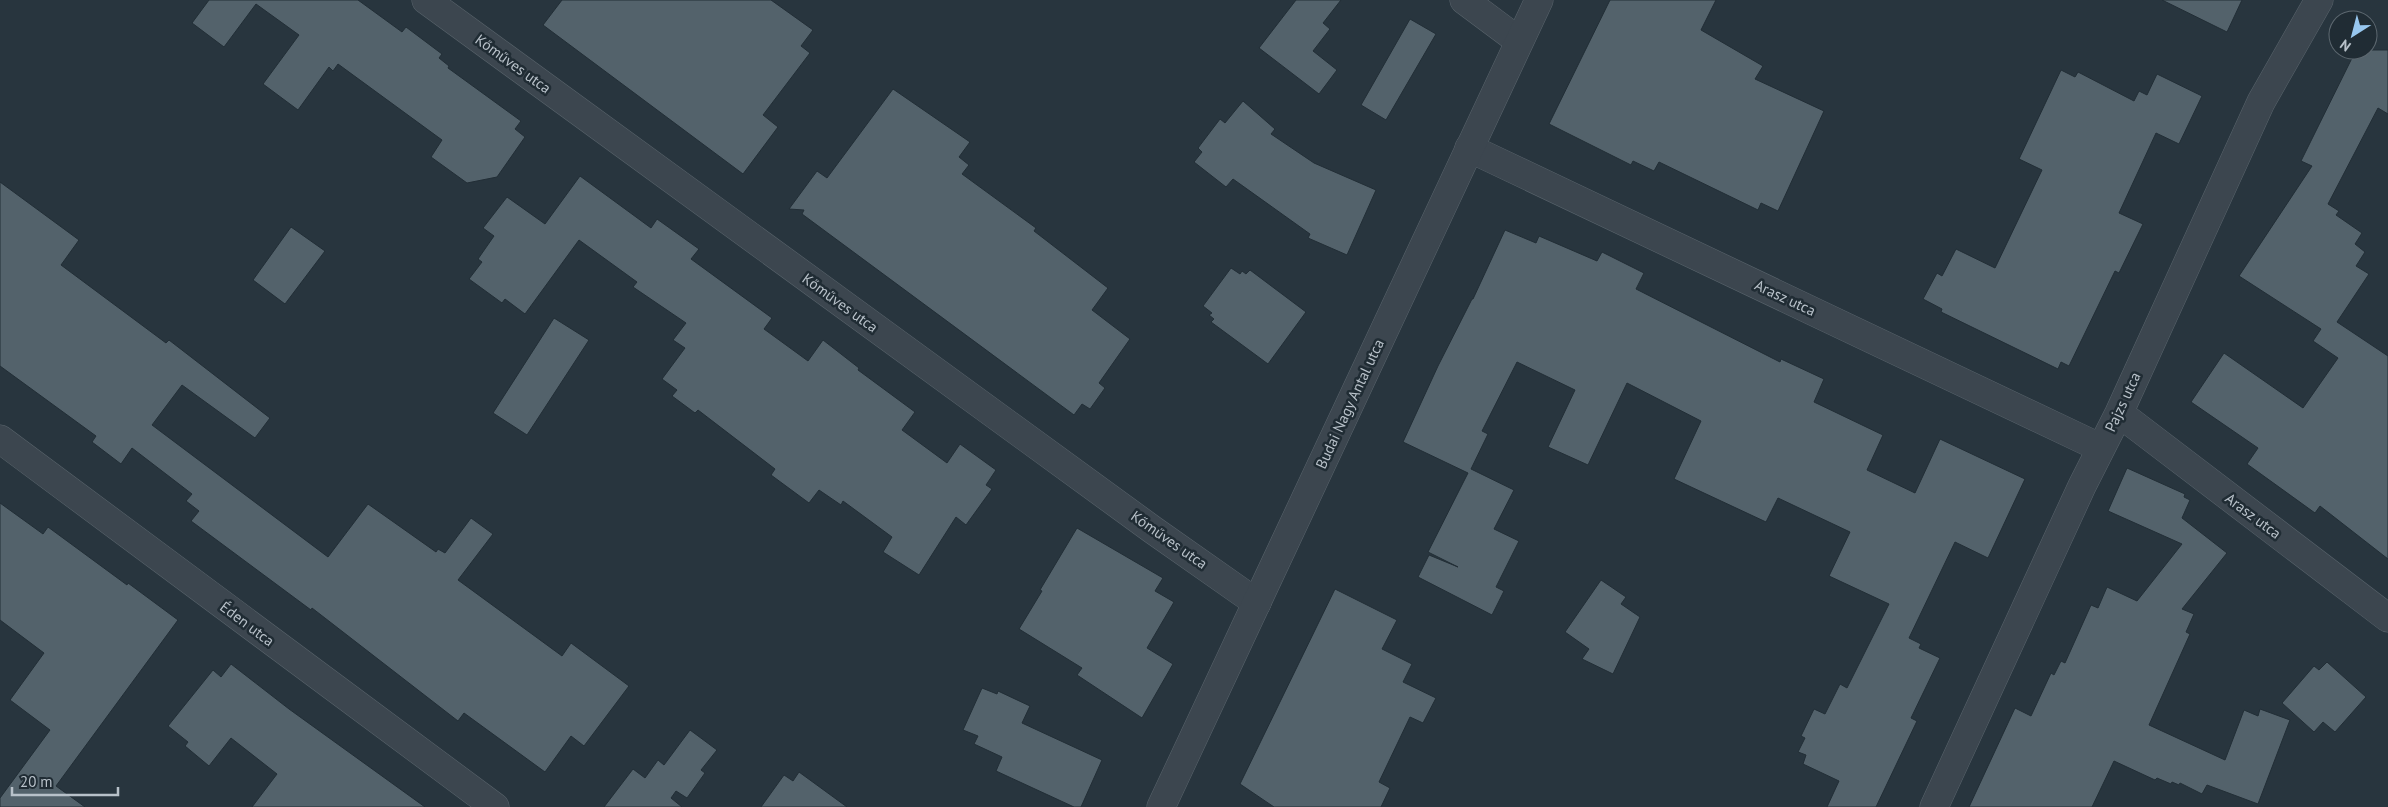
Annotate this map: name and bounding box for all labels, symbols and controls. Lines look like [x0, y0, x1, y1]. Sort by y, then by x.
north arrow [2328, 10, 2378, 60]
street label: Kőműves utca [472, 30, 555, 97]
text: N [2336, 36, 2354, 56]
street label: Kőműves utca [799, 269, 882, 336]
street label: Arasz utca [1752, 275, 1819, 320]
street label: Budai Nagy Antal utca [1311, 336, 1388, 472]
street label: Pajzs utca [2101, 369, 2145, 435]
street label: Arasz utca [2222, 488, 2285, 543]
street label: Kőműves utca [1127, 506, 1211, 573]
street label: Éden utca [216, 597, 278, 650]
scale bar [12, 764, 119, 796]
text: 20 m [20, 772, 53, 791]

